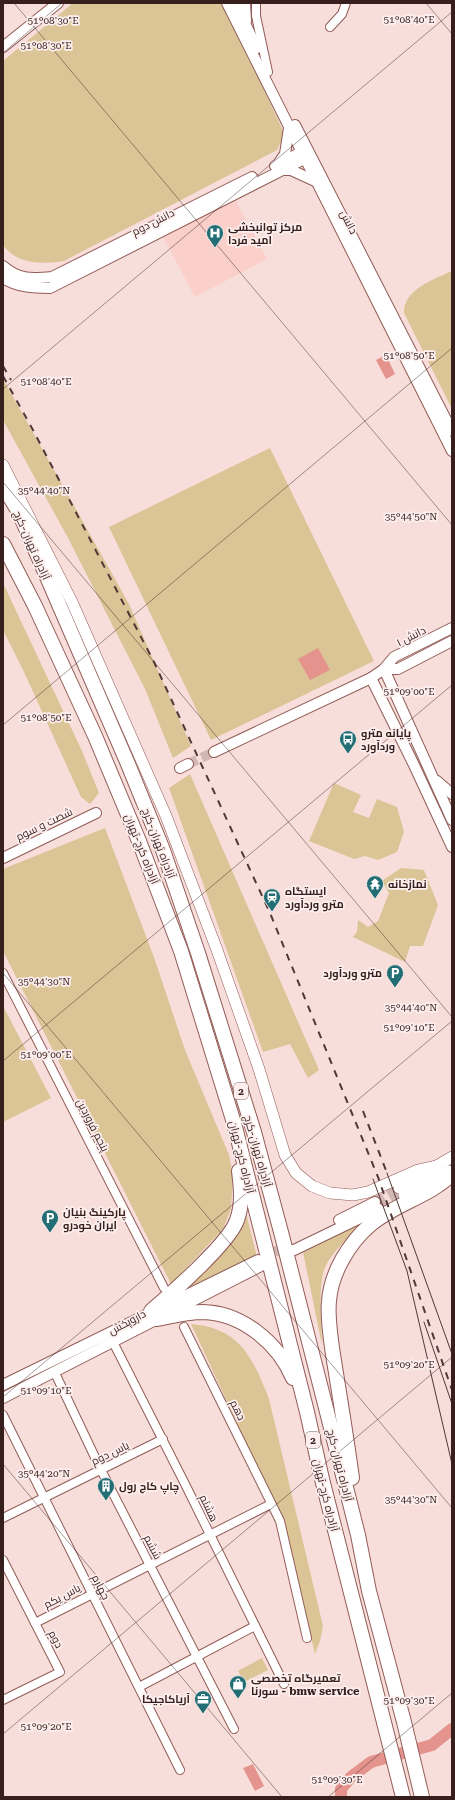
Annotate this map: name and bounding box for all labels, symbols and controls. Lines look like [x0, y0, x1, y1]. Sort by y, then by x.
text: 51°08'40"E [383, 14, 435, 25]
text: 51°08'30"E [27, 15, 79, 26]
text: 51°08'30"E [20, 40, 72, 51]
street label: دانش دوم [130, 206, 177, 240]
street label: دانش [337, 208, 360, 236]
place label: مرکز توانبخشی امید فردا [228, 221, 302, 247]
hospital icon: مرکز توانبخشی امید فردا [205, 223, 225, 248]
text: 51°08'50"E [383, 350, 435, 361]
text: 51°08'40"E [20, 376, 72, 387]
text: 35°44'40"N [18, 485, 70, 496]
street label: آزادراه تهران-کرج [10, 509, 53, 582]
text: 35°44'50"N [385, 511, 437, 522]
street label: دانش ۱ [394, 624, 428, 649]
text: 51°09'00"E [383, 686, 435, 697]
text: 51°08'50"E [20, 712, 72, 723]
place label: پایانه مترو وردآورد [361, 727, 411, 754]
bus stop icon: پایانه مترو وردآورد [338, 729, 358, 754]
street label: شصت و سوم [14, 805, 75, 845]
street label: آزادراه تهران-کرج [138, 806, 178, 881]
street label: آزادراه کرج-تهران [121, 812, 162, 887]
temple icon: نمازخانه [365, 874, 385, 899]
place label: نمازخانه [388, 878, 427, 891]
place label: ایستگاه مترو وردآورد [285, 885, 344, 912]
station icon: ایستگاه مترو وردآورد [262, 887, 282, 912]
parking icon: مترو وردآورد [385, 963, 405, 988]
place label: مترو وردآورد [323, 967, 382, 981]
text: 35°44'30"N [18, 976, 70, 987]
text: 35°44'40"N [385, 1002, 437, 1013]
text: 51°09'10"E [383, 1022, 435, 1033]
text: 51°09'00"E [20, 1049, 72, 1060]
road number: 2 [234, 1083, 248, 1099]
street label: پنجم فروردین [73, 1097, 111, 1154]
street label: آزادراه تهران-کرج [240, 1114, 274, 1189]
street label: آزادراه کرج-تهران [225, 1119, 257, 1195]
place label: پارکینگ بنیان ایران خودرو [63, 1206, 126, 1233]
parking icon: پارکینگ بنیان ایران خودرو [40, 1208, 60, 1233]
street label: داروپخش [106, 1307, 148, 1338]
text: 51°09'20"E [383, 1359, 435, 1370]
text: 51°09'10"E [20, 1385, 72, 1396]
street label: دهم [226, 1398, 248, 1423]
street label: آزادراه تهران-کرج [323, 1427, 355, 1503]
road number: 2 [306, 1432, 320, 1448]
street label: یاس دوم [89, 1439, 132, 1469]
street label: آزادراه کرج-تهران [309, 1457, 341, 1533]
text: 35°44'20"N [18, 1468, 70, 1479]
building icon: چاپ کاج رول [96, 1476, 116, 1501]
place label: چاپ کاج رول [119, 1480, 179, 1495]
street label: هشتم [196, 1492, 221, 1524]
text: 35°44'30"N [385, 1494, 437, 1505]
street label: ششم [140, 1533, 164, 1562]
street label: چهارم [88, 1573, 112, 1602]
street label: یاس یکم [42, 1581, 83, 1612]
street label: دوم [45, 1628, 65, 1651]
place label: تعمیرگاه تخصصی سورنا - bmw service [251, 1672, 360, 1699]
shop icon: تعمیرگاه تخصصی سورنا - bmw service [228, 1674, 248, 1699]
office icon: آریاکاجیکا [193, 1689, 213, 1714]
place label: آریاکاجیکا [142, 1693, 191, 1706]
text: 51°09'30"E [383, 1695, 435, 1706]
text: 51°09'20"E [20, 1721, 72, 1732]
text: 51°09'30"E [311, 1774, 363, 1785]

